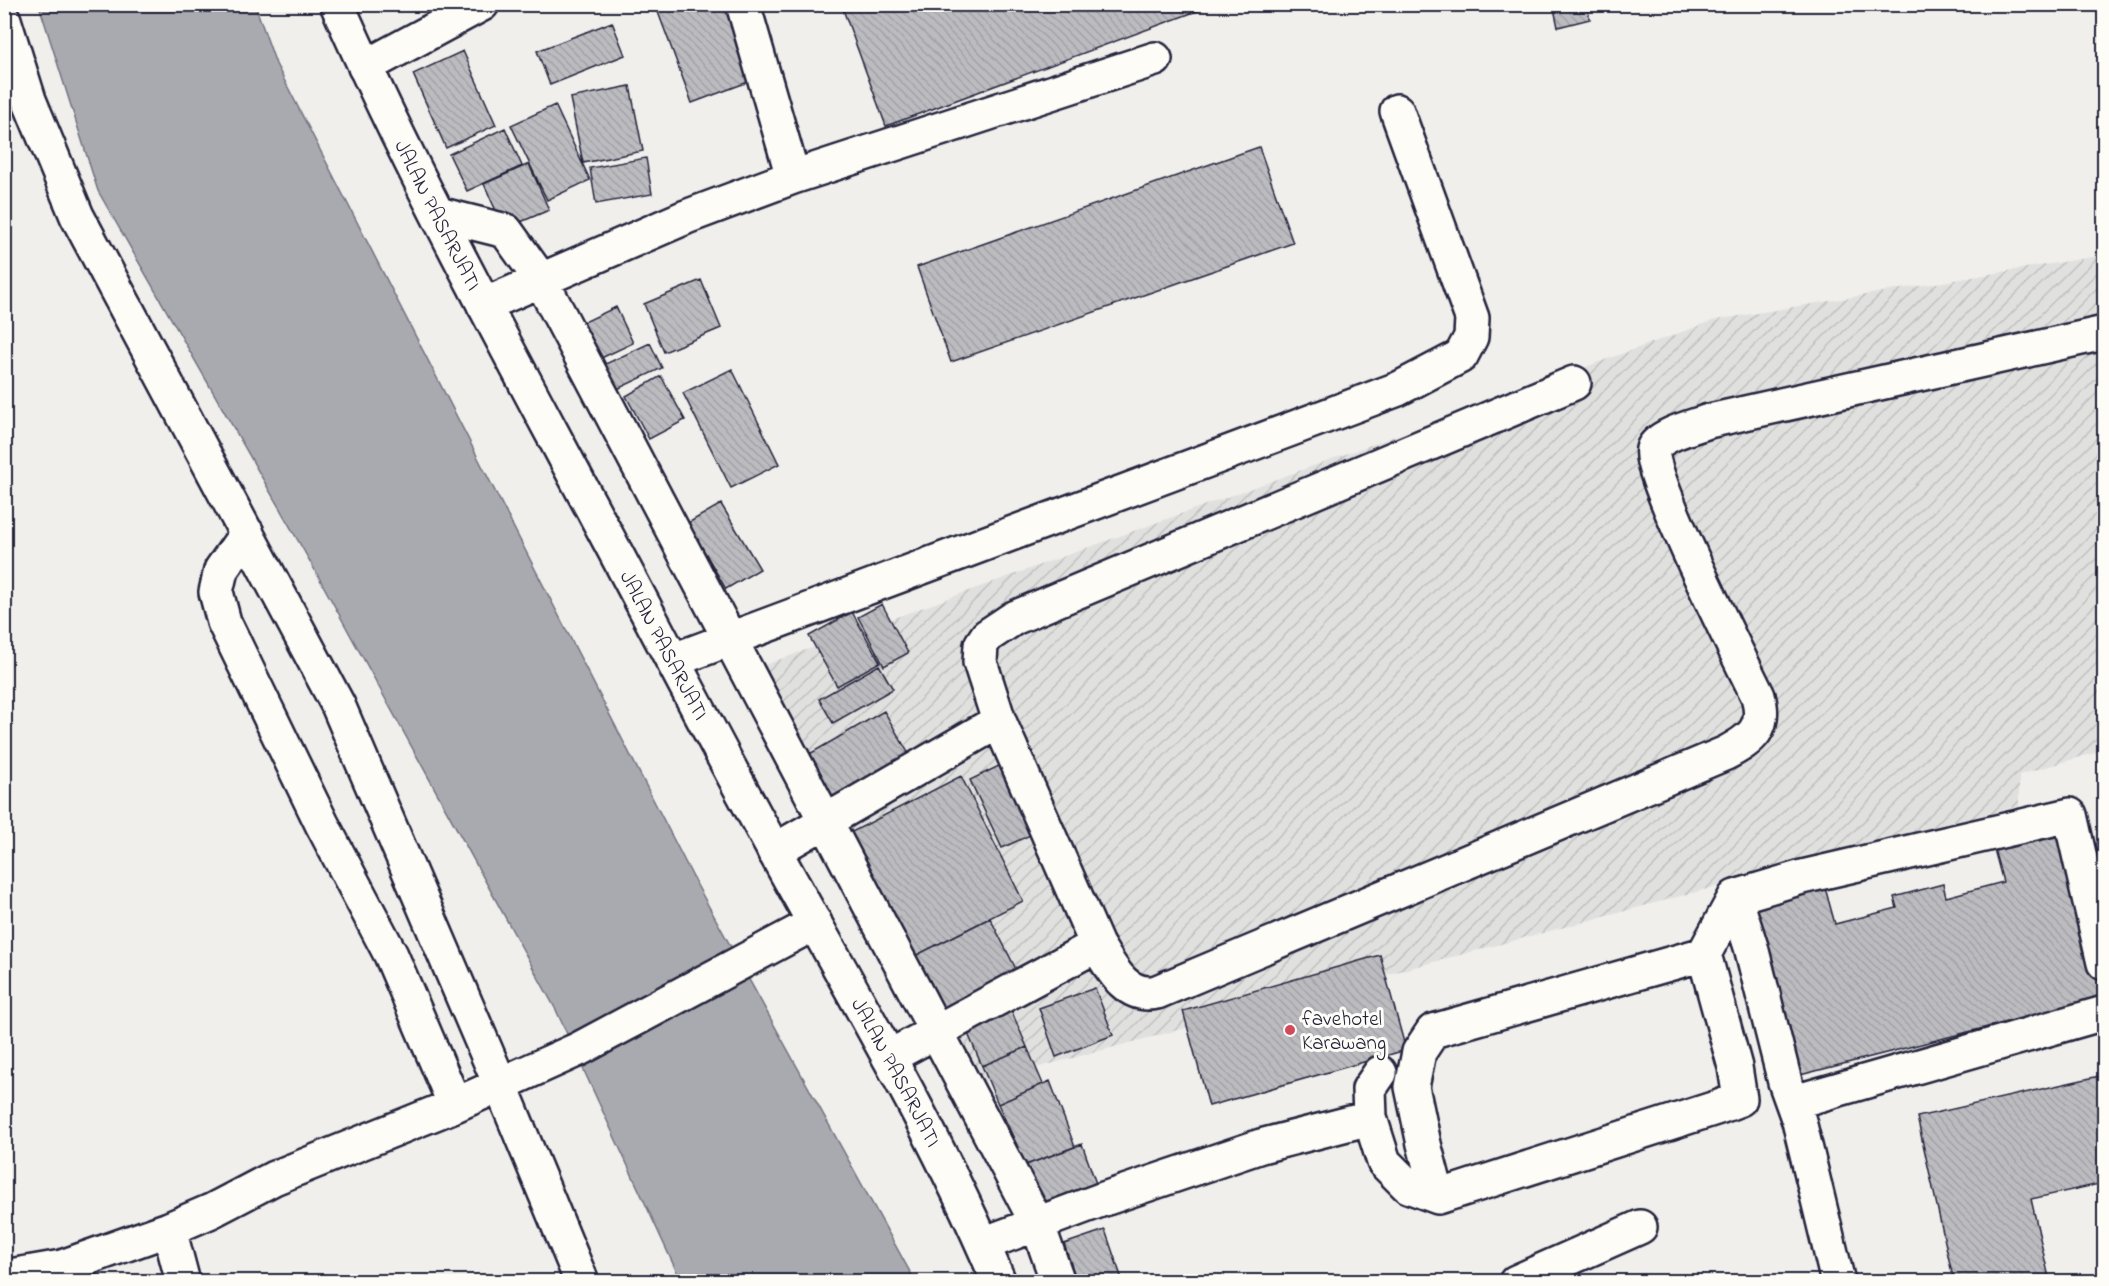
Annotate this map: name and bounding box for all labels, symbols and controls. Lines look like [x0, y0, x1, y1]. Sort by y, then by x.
street label: JALAN PASARJATI [386, 135, 487, 297]
street label: JALAN PASARJATI [611, 566, 715, 726]
street label: JALAN PASARJATI [842, 993, 947, 1153]
place label: favehotel Karawang [1302, 1005, 1386, 1061]
marker: favehotel Karawang [1283, 1023, 1297, 1037]

